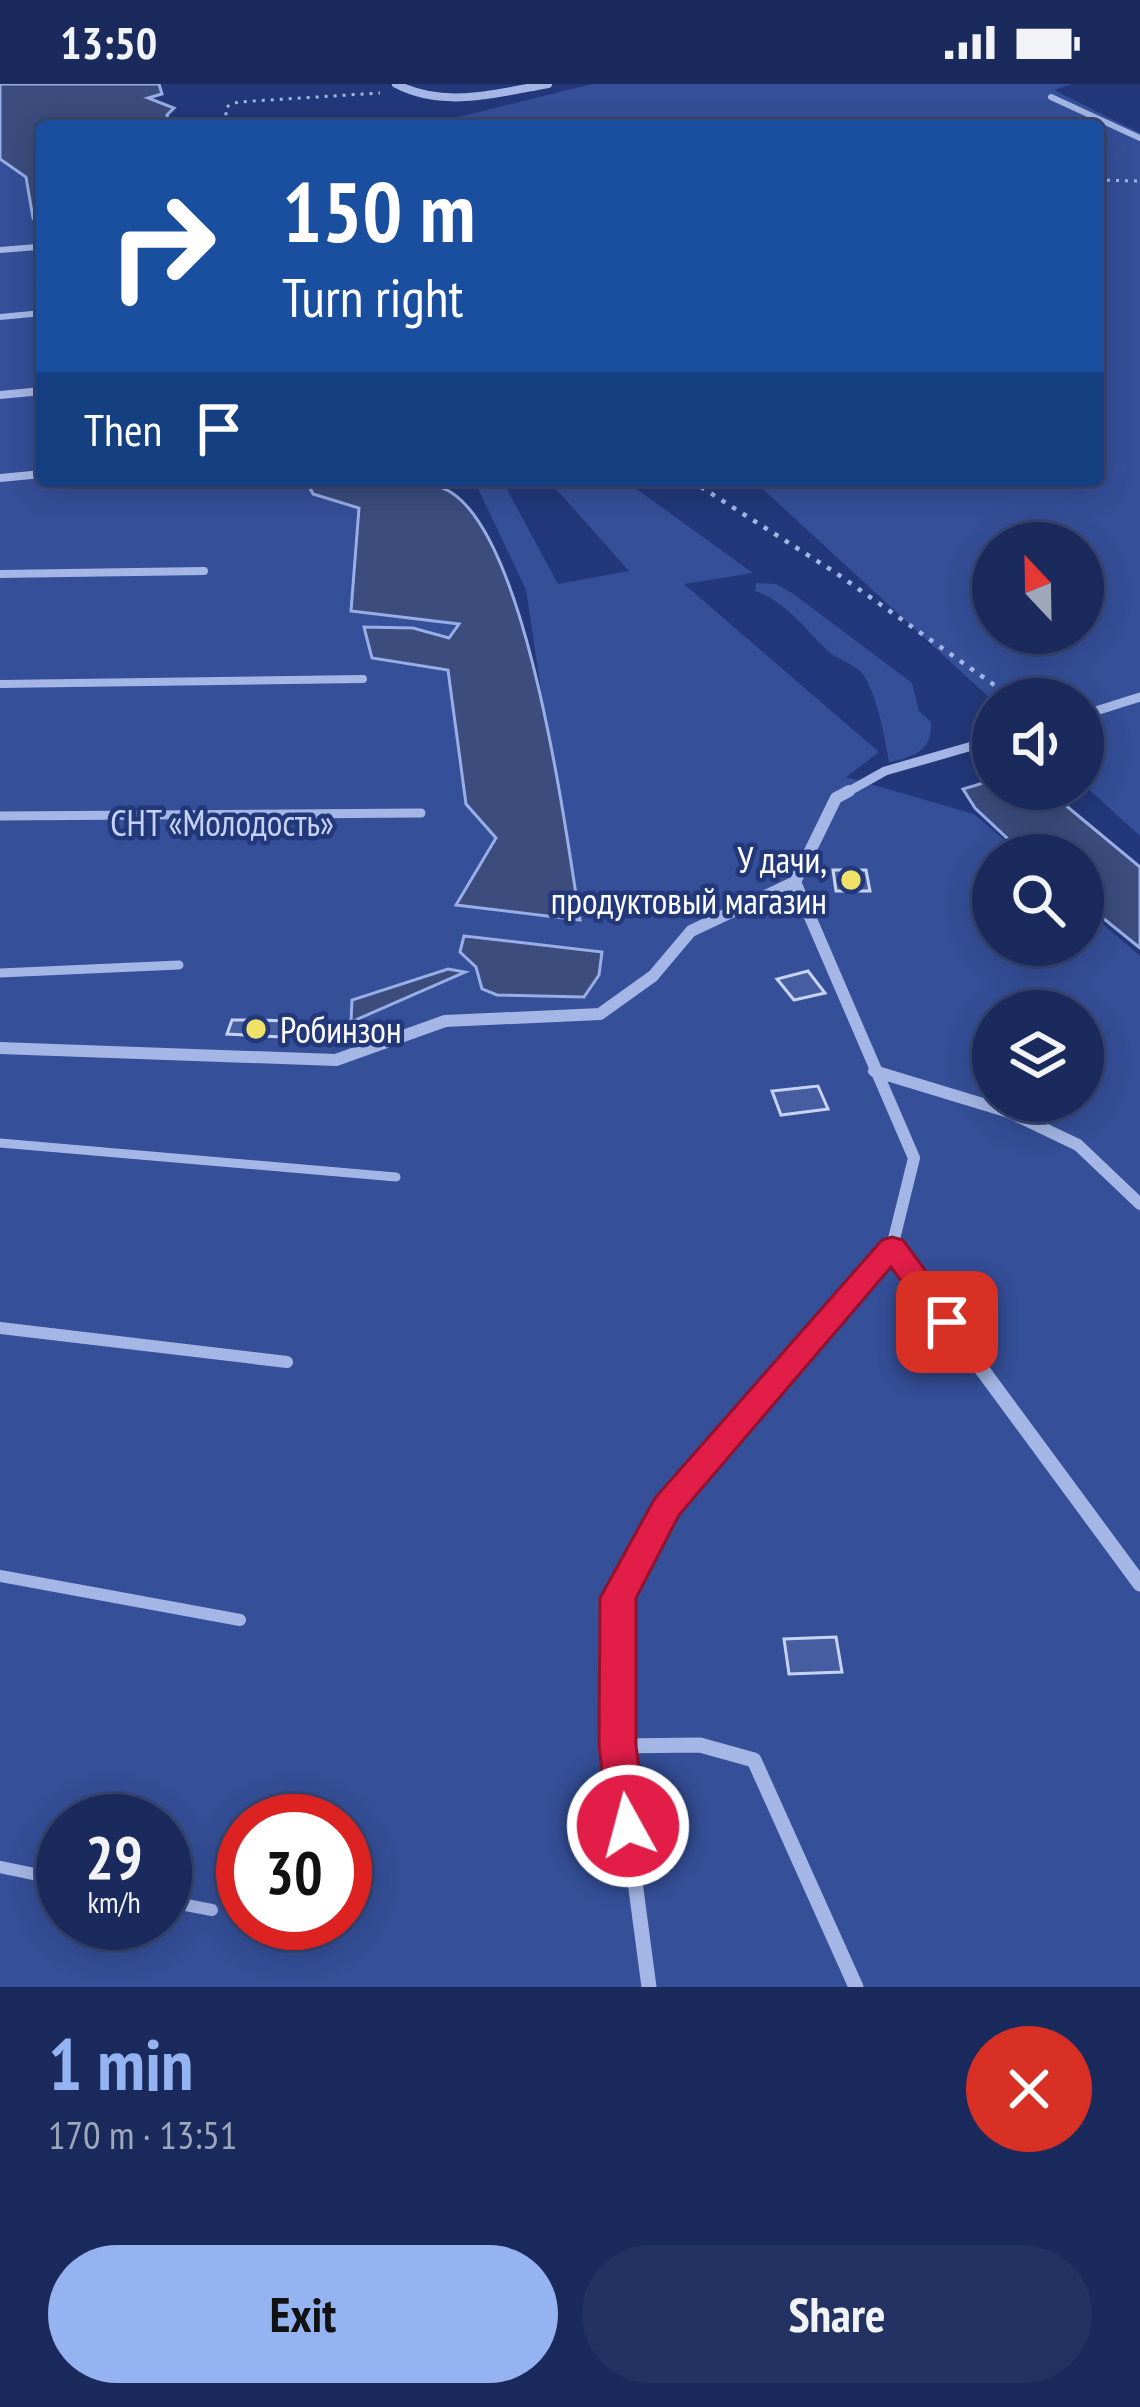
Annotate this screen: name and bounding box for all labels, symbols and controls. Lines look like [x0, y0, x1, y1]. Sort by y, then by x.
text: 13:50 [60, 13, 157, 71]
text: 150 m [282, 156, 475, 265]
icon: right [84, 168, 240, 324]
text: Turn right [282, 262, 463, 332]
icon: arrive [186, 396, 252, 462]
text: Then [84, 400, 162, 458]
north arrow [972, 522, 1104, 654]
map controls [972, 522, 1104, 1122]
button: sound [972, 678, 1104, 810]
park label: СНТ «Молодость» [110, 799, 334, 846]
button: search [972, 834, 1104, 966]
place label: У дачи, продуктовый магазин [551, 836, 827, 924]
marker: У дачи, продуктовый магазин [838, 867, 864, 893]
button: layers [972, 990, 1104, 1122]
place label: Робинзон [280, 1006, 402, 1053]
marker: Робинзон [243, 1016, 269, 1042]
pin [896, 1271, 998, 1373]
icon: arrive [914, 1289, 980, 1355]
position arrow [565, 1763, 691, 1889]
speed limit sign: 30 [216, 1794, 372, 1950]
text: 29 [85, 1818, 143, 1896]
text: km/h [87, 1882, 141, 1921]
text: 1 min [48, 2017, 193, 2110]
button: close [966, 2026, 1092, 2152]
text: 170 m · 13:51 [48, 2109, 237, 2160]
button: Exit [48, 2245, 558, 2383]
button: Share [582, 2245, 1092, 2383]

